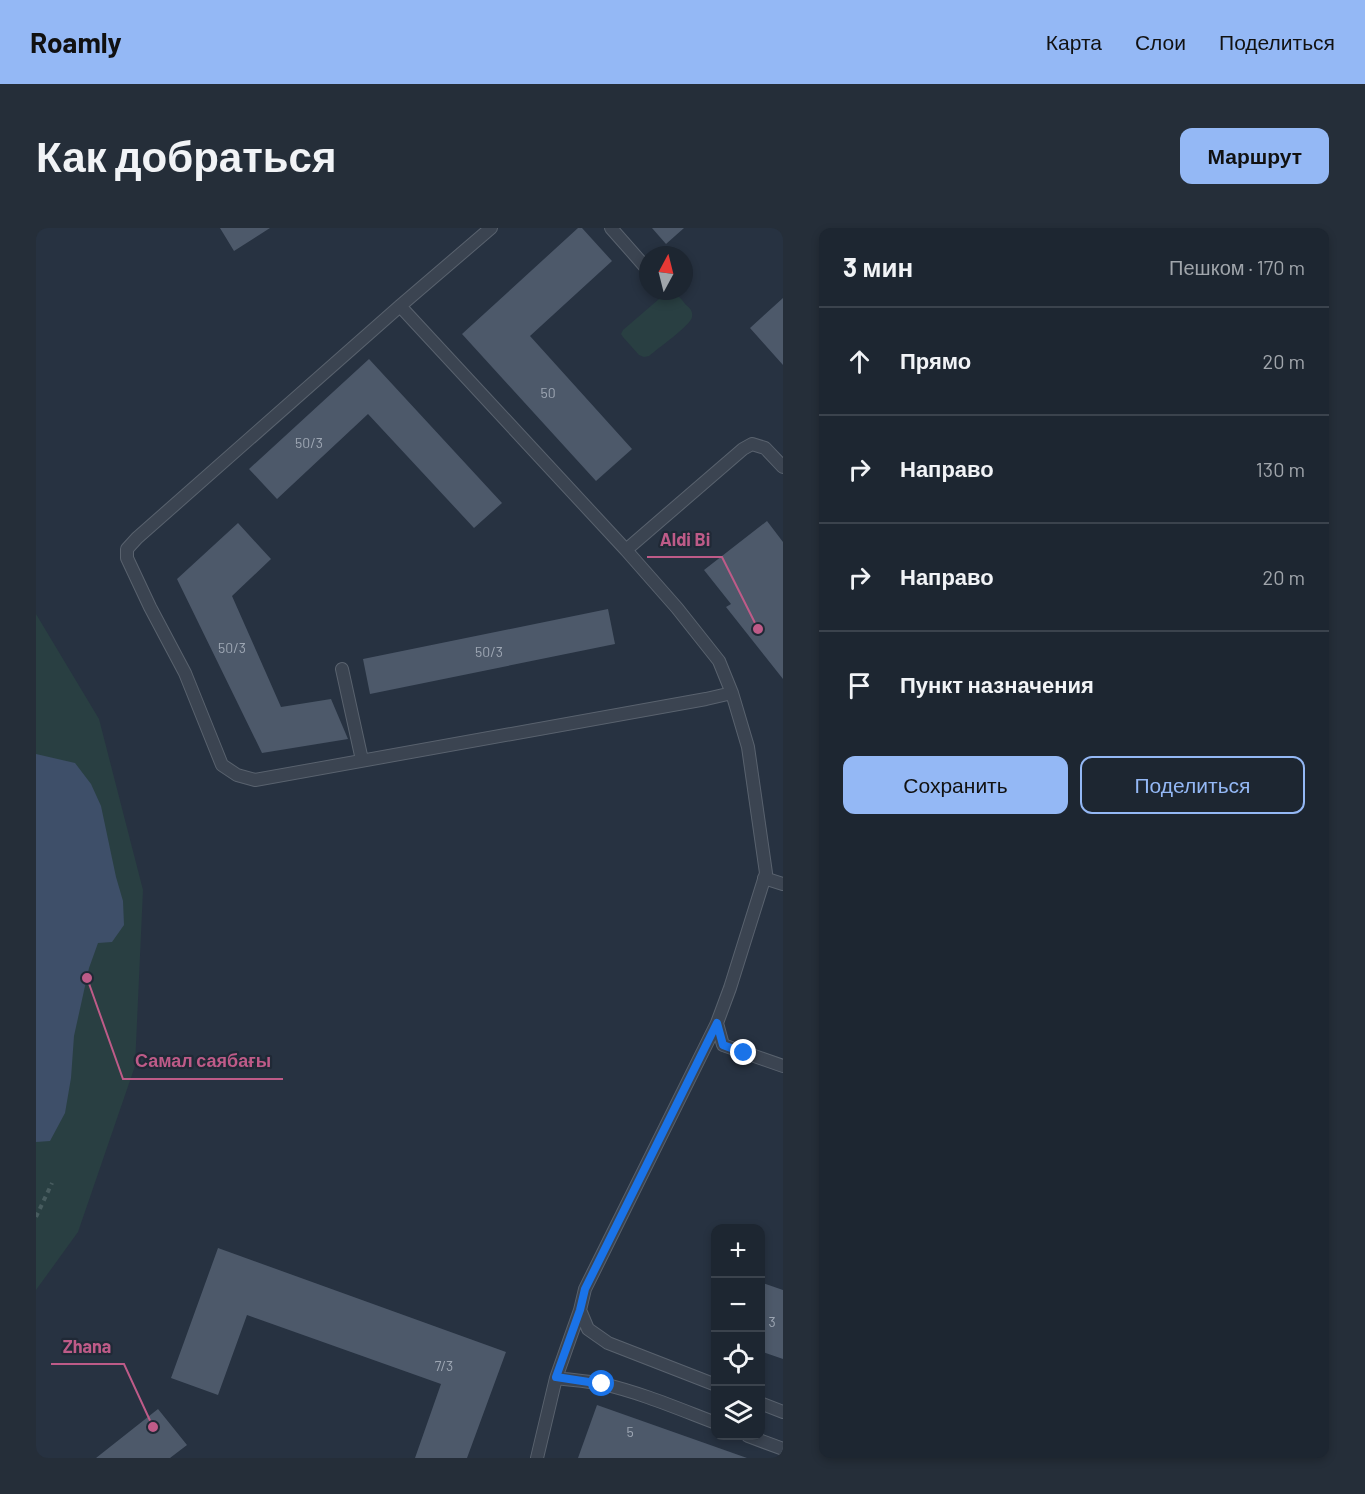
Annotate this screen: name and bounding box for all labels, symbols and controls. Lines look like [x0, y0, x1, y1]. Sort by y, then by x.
text: Roamly [30, 25, 122, 59]
text: Карта [1046, 29, 1102, 54]
text: Слои [1135, 29, 1186, 54]
text: Поделиться [1219, 29, 1335, 54]
button: Маршрут [1180, 128, 1329, 184]
text: Как добраться [36, 130, 336, 180]
north arrow [639, 246, 693, 300]
text: 3 мин [843, 251, 913, 282]
text: Пешком · 170 m [1169, 255, 1305, 279]
icon: ahead [843, 345, 876, 378]
text: Прямо [900, 347, 971, 373]
text: 20 m [1262, 349, 1305, 373]
house number: 50 [540, 384, 556, 401]
house number: 50/3 [295, 434, 323, 451]
icon: right [843, 453, 876, 486]
text: Направо [900, 455, 994, 481]
text: 130 m [1256, 457, 1305, 481]
callout: Aldi Bi [647, 521, 722, 557]
text: Aldi Bi [660, 528, 710, 550]
icon: right [843, 561, 876, 594]
text: Направо [900, 563, 994, 589]
text: 20 m [1262, 565, 1305, 589]
house number: 50/3 [218, 639, 246, 656]
house number: 50/3 [475, 643, 503, 660]
icon: arrive [843, 669, 876, 702]
text: Пункт назначения [900, 671, 1094, 697]
button: Сохранить [843, 756, 1068, 814]
button: Поделиться [1080, 756, 1305, 814]
route end [730, 1039, 756, 1065]
callout: Самал саябағы [123, 1043, 283, 1079]
text: Самал саябағы [135, 1049, 271, 1071]
map controls [711, 1224, 765, 1440]
button: + [711, 1224, 765, 1278]
button: − [711, 1278, 765, 1332]
house number: 3 [768, 1313, 776, 1330]
callout: Zhana [51, 1328, 124, 1364]
button: locate [711, 1332, 765, 1386]
text: Zhana [63, 1335, 111, 1357]
house number: 7/3 [435, 1357, 453, 1374]
route start [588, 1370, 614, 1396]
button: layers [711, 1386, 765, 1440]
house number: 5 [626, 1423, 634, 1440]

